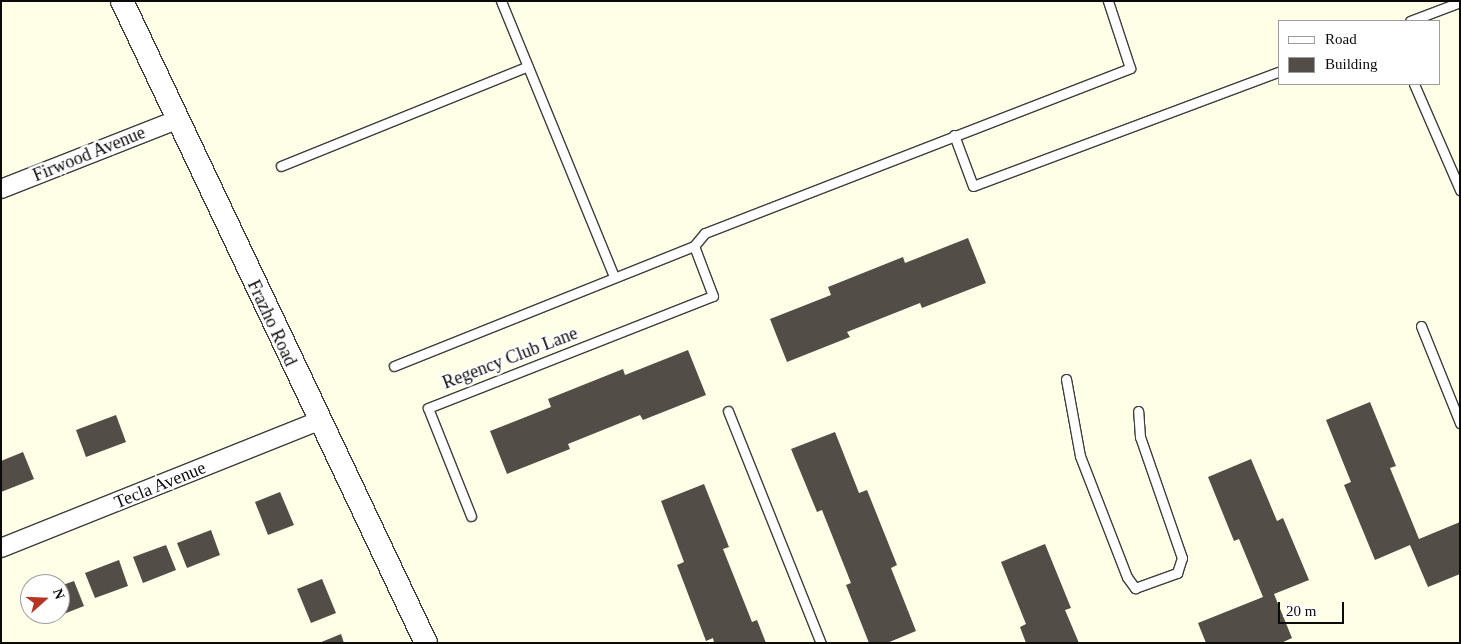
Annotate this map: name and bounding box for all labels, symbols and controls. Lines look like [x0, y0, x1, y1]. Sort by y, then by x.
legend [1278, 20, 1441, 85]
text: Road [1325, 31, 1357, 47]
text: Building [1325, 56, 1378, 72]
street label: Firwood Avenue [29, 121, 149, 187]
street label: Frazho Road [243, 277, 301, 369]
street label: Regency Club Lane [439, 322, 581, 394]
street label: Tecla Avenue [111, 457, 209, 513]
north arrow [20, 574, 70, 624]
text: N [50, 587, 67, 601]
scale bar [1281, 592, 1347, 624]
text: 20 m [1286, 603, 1316, 619]

